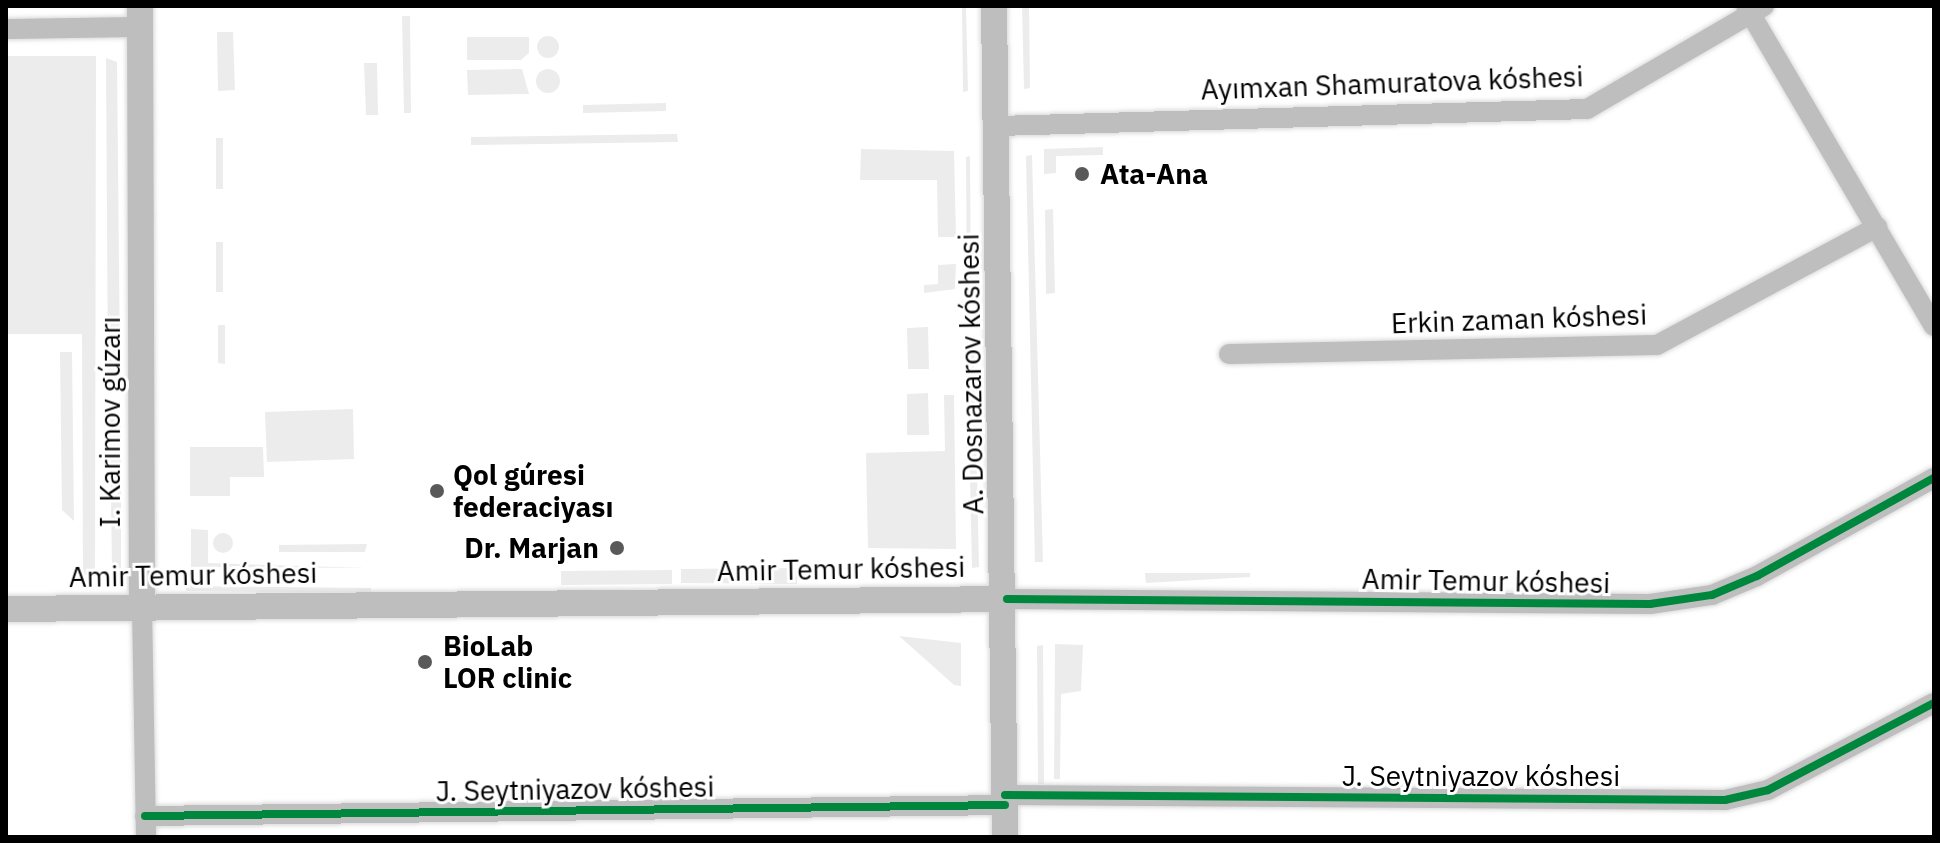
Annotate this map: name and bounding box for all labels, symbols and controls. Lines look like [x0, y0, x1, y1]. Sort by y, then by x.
street label: Ayımxan Shamuratova kóshesi [1200, 60, 1584, 106]
place label: Ata-Ana [1100, 157, 1208, 191]
marker: Ata-Ana [1071, 163, 1093, 185]
street label: A. Dosnazarov kóshesi [952, 233, 990, 515]
street label: Erkin zaman kóshesi [1390, 298, 1648, 340]
street label: I. Karimov gúzarı [93, 316, 127, 528]
place label: Qol gúresi federaciyası [453, 458, 613, 524]
marker: Qol gúresi federaciyası [428, 482, 446, 500]
place label: Dr. Marjan [464, 531, 599, 565]
marker: Dr. Marjan [606, 537, 628, 559]
street label: Amir Temur kóshesi [716, 550, 966, 588]
street label: Amir Temur kóshesi [68, 556, 318, 594]
street label: Amir Temur kóshesi [1361, 562, 1611, 600]
place label: BioLab LOR clinic [443, 629, 572, 695]
marker: BioLab LOR clinic [414, 651, 436, 673]
street label: J. Seytniyazov kóshesi [1342, 759, 1620, 793]
street label: J. Seytniyazov kóshesi [435, 770, 715, 808]

